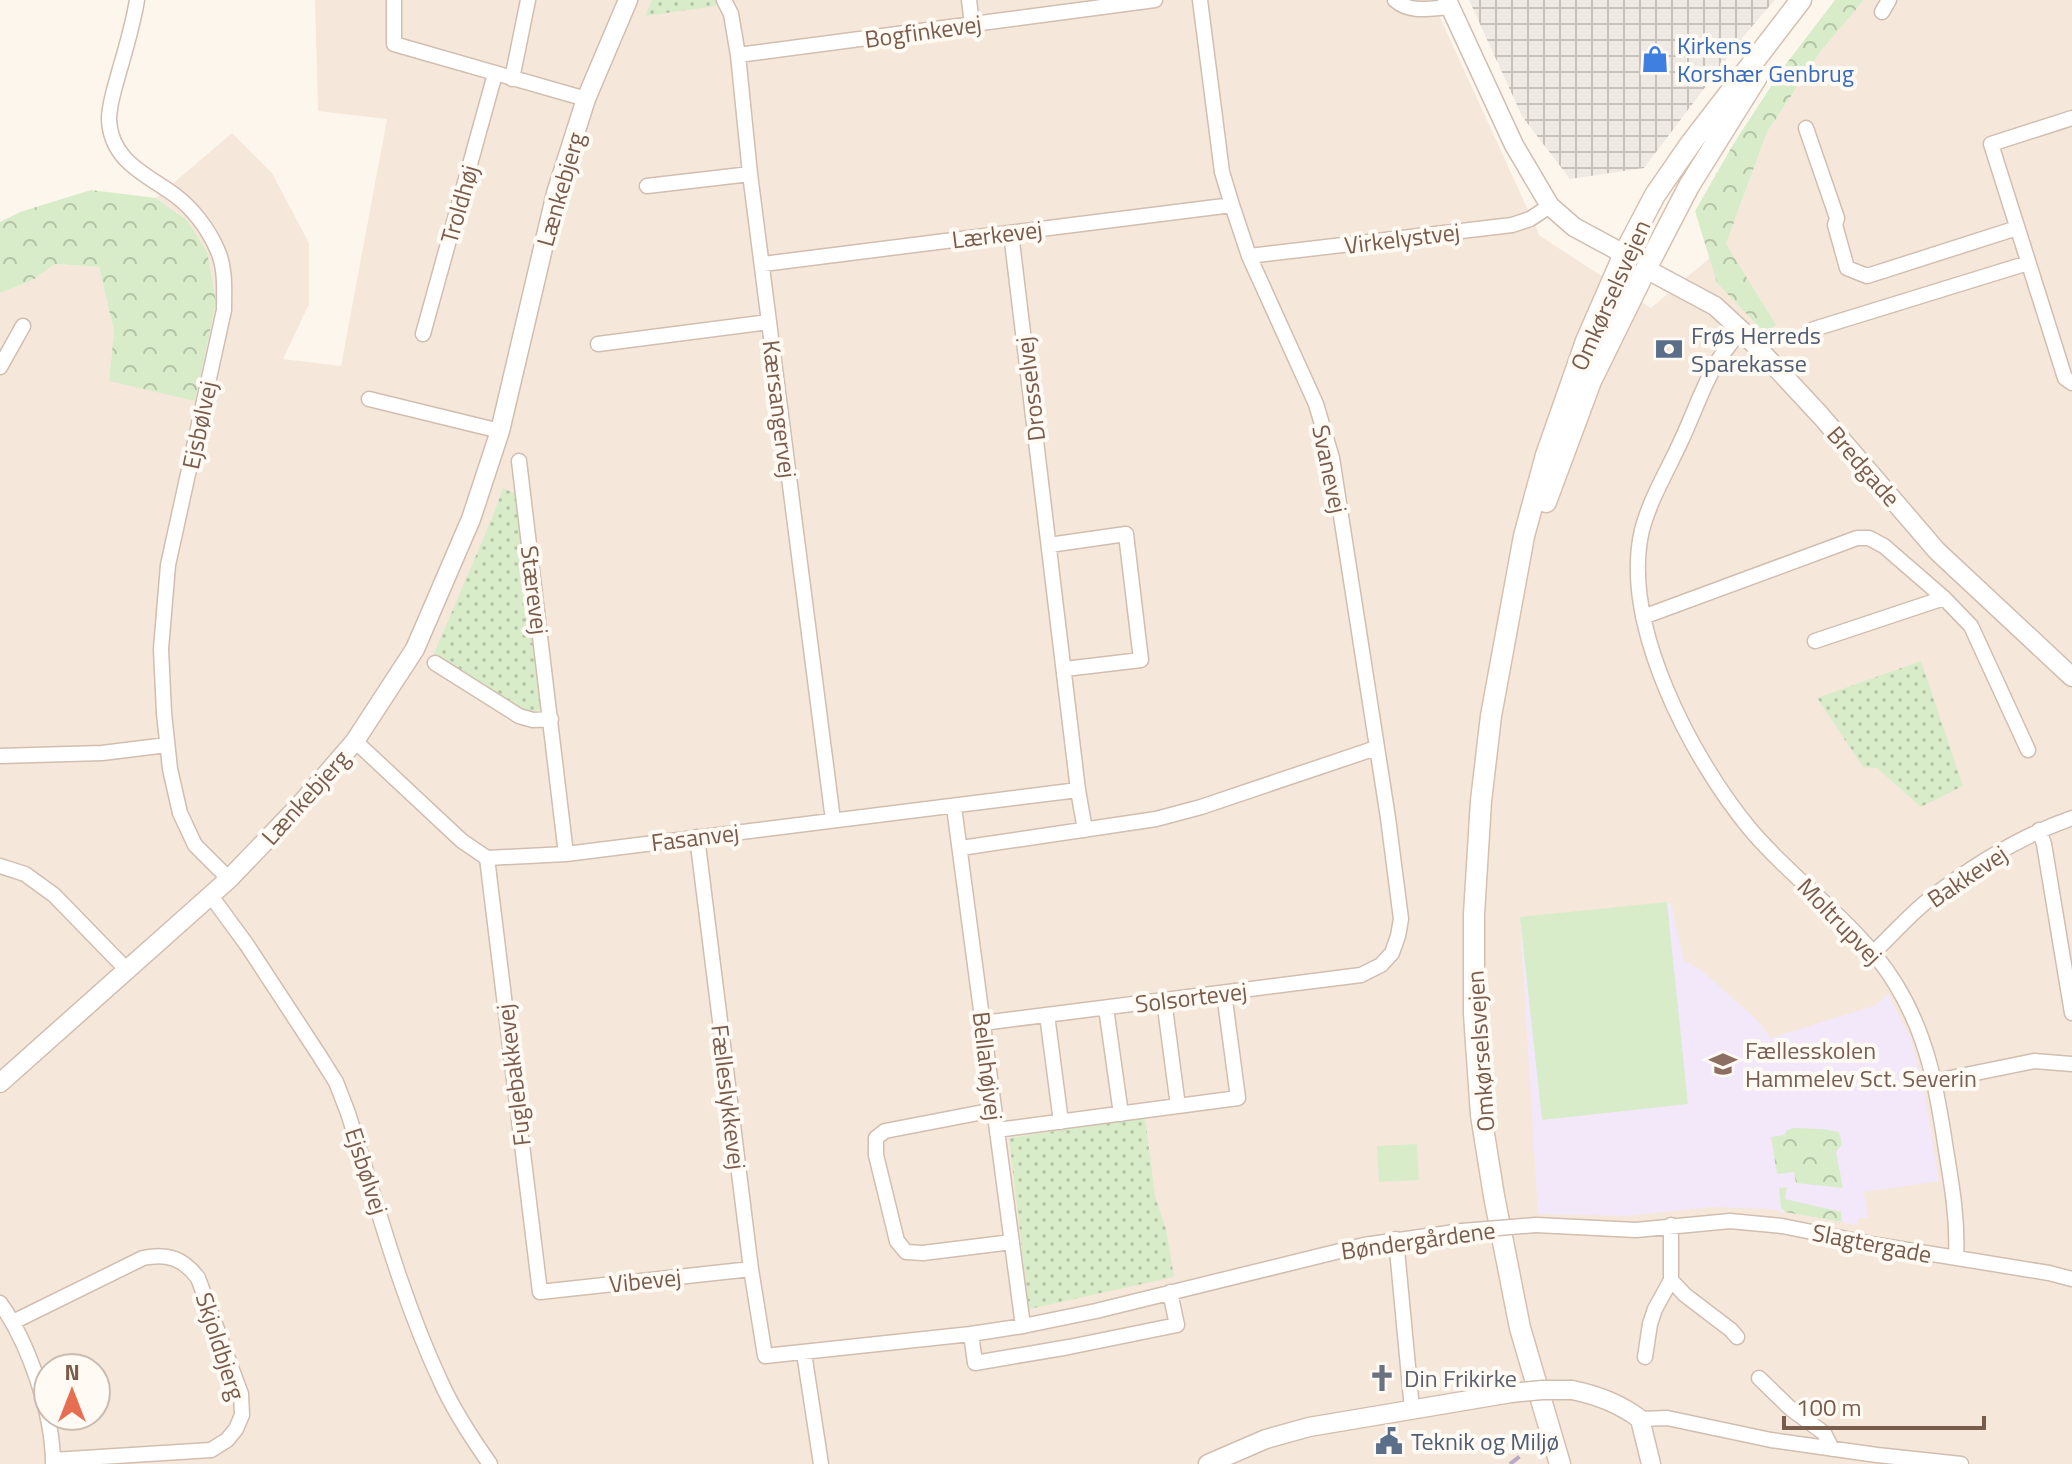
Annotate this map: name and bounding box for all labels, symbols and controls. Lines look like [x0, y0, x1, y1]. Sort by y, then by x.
street label: Bogfinkevej [862, 5, 984, 57]
place label: Kirkens Korshær Genbrug [1677, 27, 1854, 91]
shop icon: Kirkens Korshær Genbrug [1640, 44, 1670, 74]
street label: Lænkebjerg [527, 128, 593, 250]
street label: Troldhøj [431, 160, 487, 248]
street label: Lærkevej [950, 211, 1044, 257]
street label: Virkelystvej [1342, 213, 1462, 263]
street label: Omkørselsvejen [1561, 214, 1659, 376]
place label: Frøs Herreds Sparekasse [1691, 317, 1821, 381]
bank icon: Frøs Herreds Sparekasse [1654, 334, 1684, 364]
street label: Drosselvej [1006, 335, 1054, 443]
street label: Kærsangervej [754, 338, 806, 480]
street label: Ejsbølvej [172, 378, 226, 472]
street label: Bredgade [1819, 418, 1909, 514]
street label: Svanevej [1303, 421, 1357, 517]
street label: Stærevej [512, 544, 558, 636]
street label: Lænkebjerg [252, 741, 358, 853]
street label: Fasanvej [649, 814, 741, 860]
street label: Bakkevej [1920, 836, 2014, 916]
street label: Moltrupvej [1789, 869, 1891, 973]
street label: Omkørselsvejen [1456, 969, 1504, 1133]
street label: Solsortevej [1133, 972, 1249, 1022]
street label: Fuglebakkevej [486, 1002, 540, 1148]
street label: Bellahøjvej [963, 1009, 1013, 1123]
street label: Fælleslykkevej [702, 1022, 756, 1172]
place label: Fællesskolen Hammelev Sct. Severin [1745, 1032, 1977, 1096]
school or university icon: Fællesskolen Hammelev Sct. Severin [1708, 1049, 1738, 1079]
street label: Ejsbølvej [336, 1123, 398, 1219]
street label: Bøndergårdene [1339, 1211, 1497, 1269]
street label: Slagtergade [1809, 1214, 1935, 1272]
street label: Vibevej [607, 1258, 683, 1302]
street label: Skjoldbjerg [187, 1288, 255, 1404]
north arrow [32, 1352, 112, 1432]
text: N [64, 1355, 80, 1389]
place label: Din Frikirke [1404, 1360, 1517, 1396]
church icon: Din Frikirke [1367, 1363, 1397, 1393]
scale bar [1784, 1380, 1984, 1430]
text: 100 m [1796, 1389, 1862, 1425]
place label: Teknik og Miljø [1411, 1423, 1559, 1459]
public building icon: Teknik og Miljø [1374, 1426, 1404, 1456]

